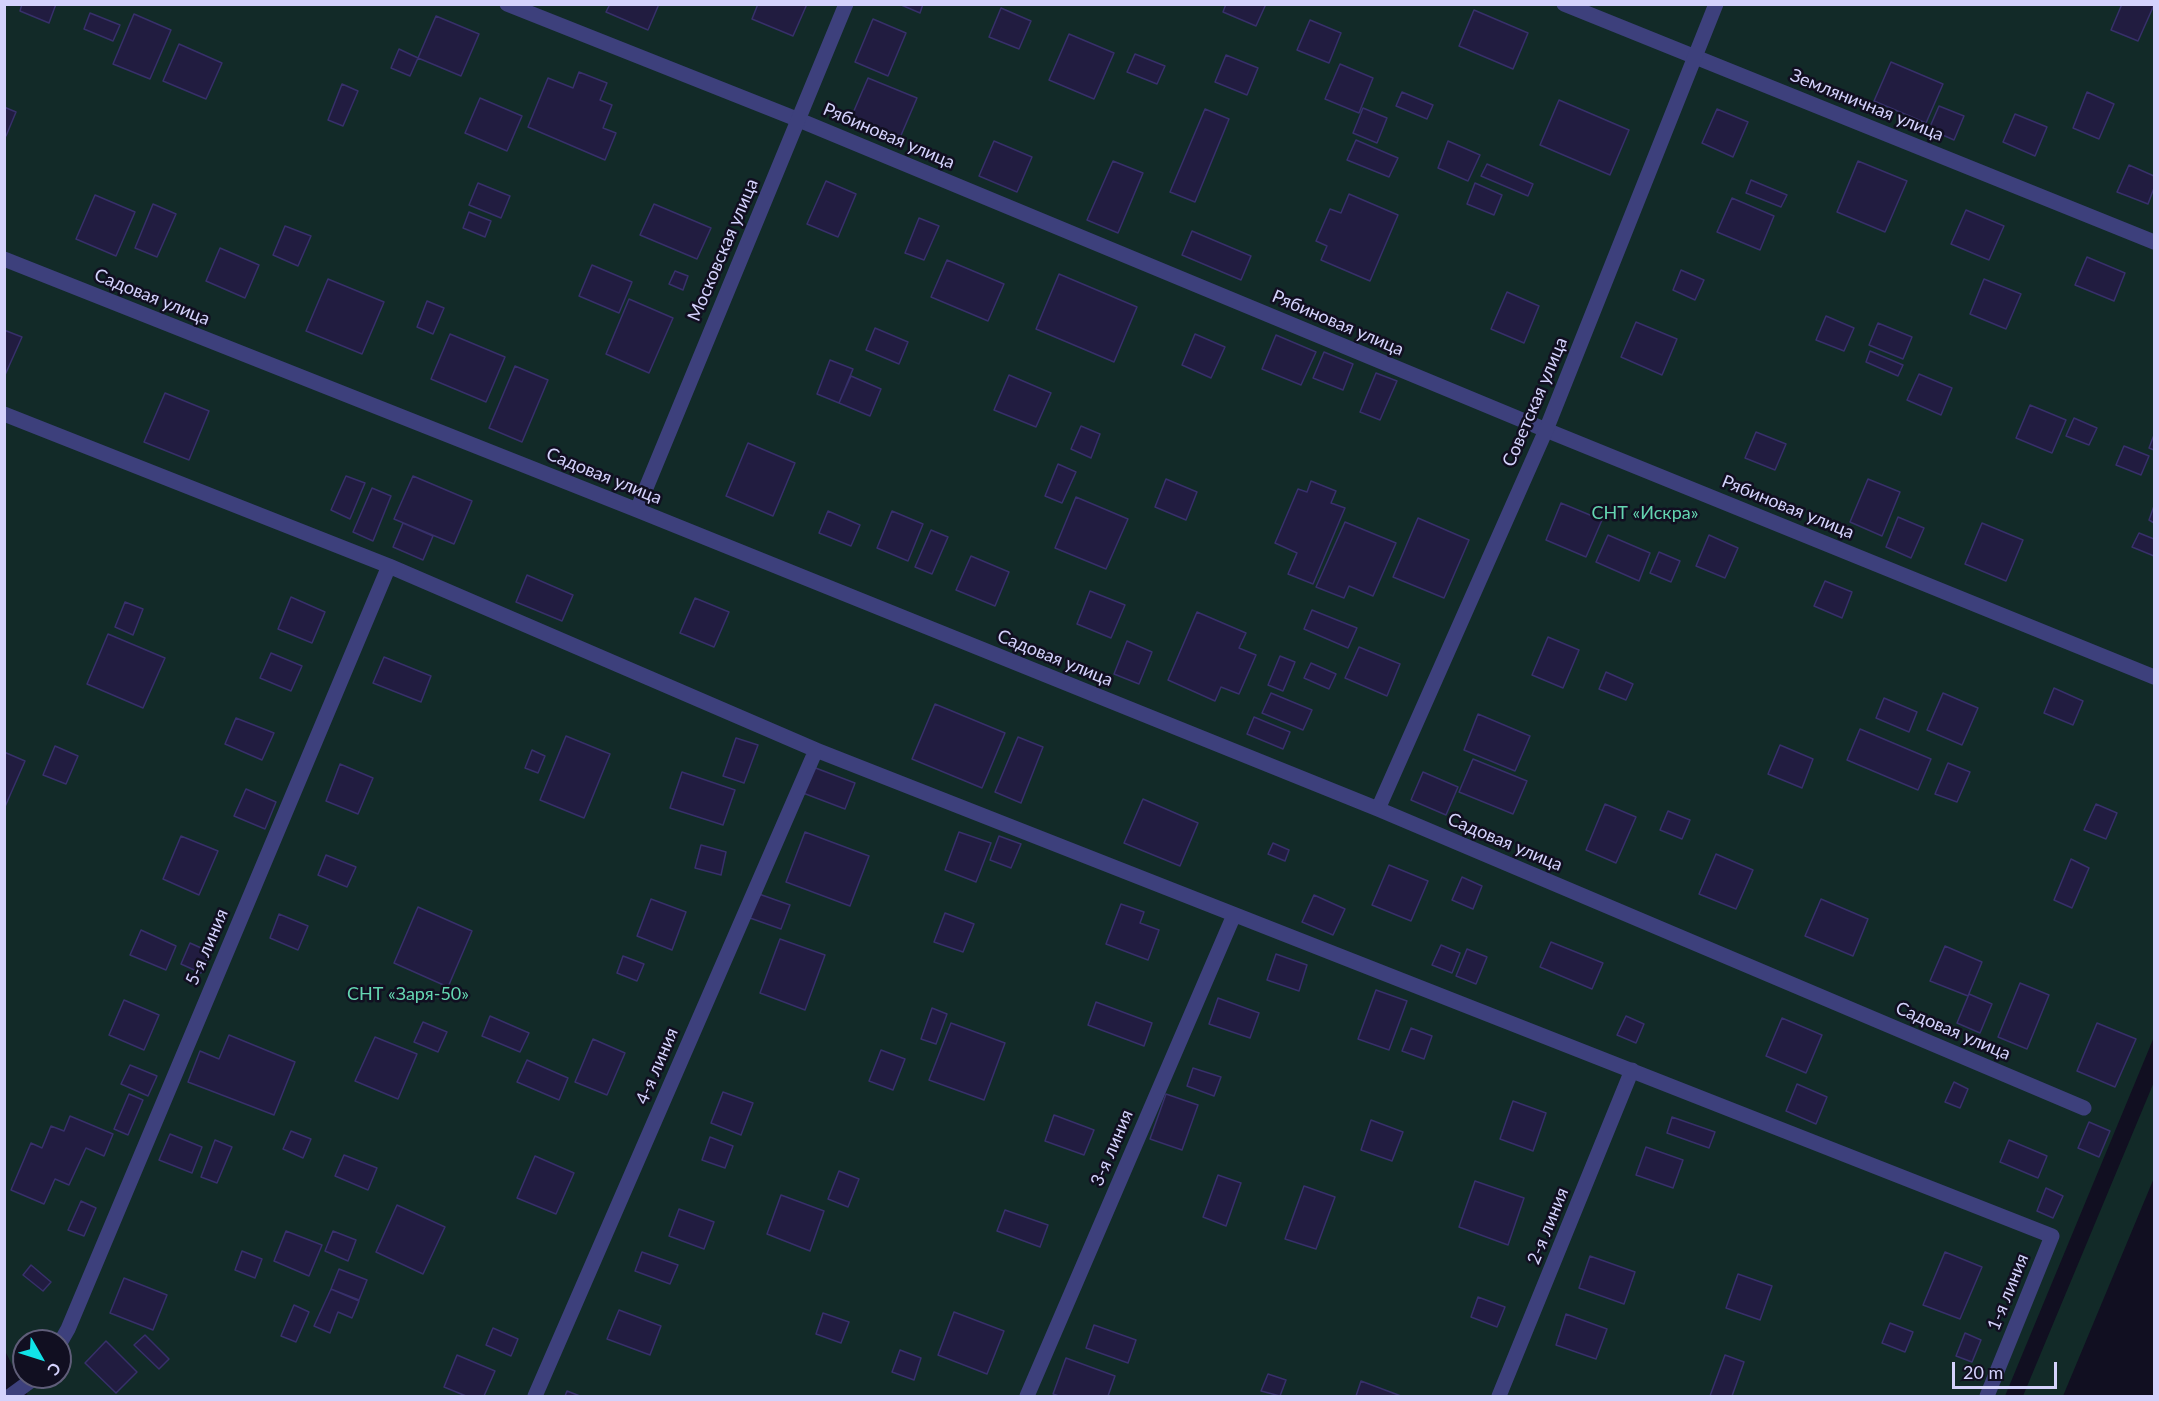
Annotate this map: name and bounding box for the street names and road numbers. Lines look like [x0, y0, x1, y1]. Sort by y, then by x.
street label: Земляничная улица [1787, 64, 1947, 146]
street label: Рябиновая улица [820, 99, 958, 173]
street label: Московская улица [683, 175, 763, 325]
street label: Садовая улица [91, 264, 213, 330]
street label: Рябиновая улица [1269, 286, 1407, 360]
street label: Советская улица [1498, 334, 1572, 470]
street label: Садовая улица [543, 443, 665, 509]
street label: Рябиновая улица [1719, 471, 1857, 543]
street label: Садовая улица [994, 625, 1116, 691]
street label: Садовая улица [1444, 808, 1566, 876]
street label: 5-я линия [181, 906, 233, 988]
street label: Садовая улица [1892, 997, 2014, 1065]
street label: 4-я линия [631, 1025, 683, 1107]
street label: 3-я линия [1086, 1107, 1138, 1189]
street label: 2-я линия [1523, 1184, 1573, 1268]
street label: 1-я линия [1983, 1250, 2033, 1334]

